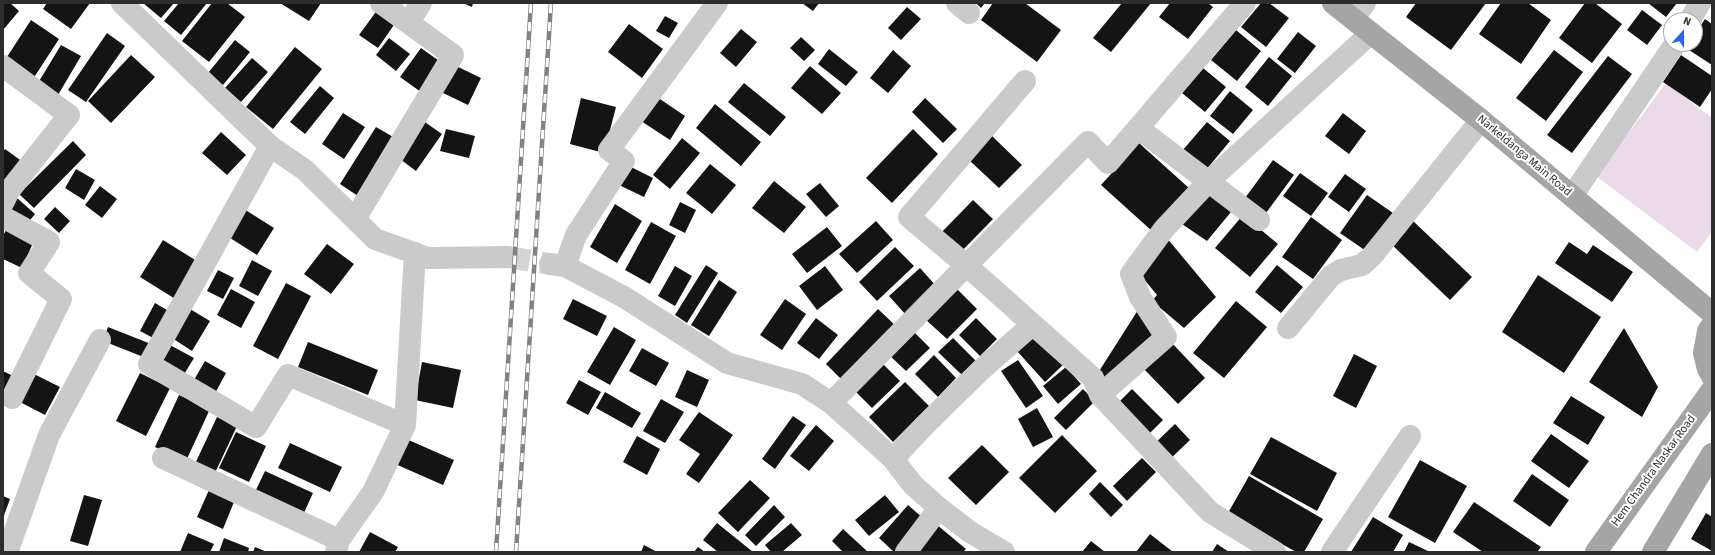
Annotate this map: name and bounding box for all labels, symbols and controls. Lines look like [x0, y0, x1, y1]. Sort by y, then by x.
north arrow [1663, 12, 1703, 52]
text: N [1681, 13, 1693, 30]
street label: Narkeldanga Main Road [1474, 112, 1574, 200]
street label: Hem Chandra Naskar Road [1609, 413, 1699, 529]

